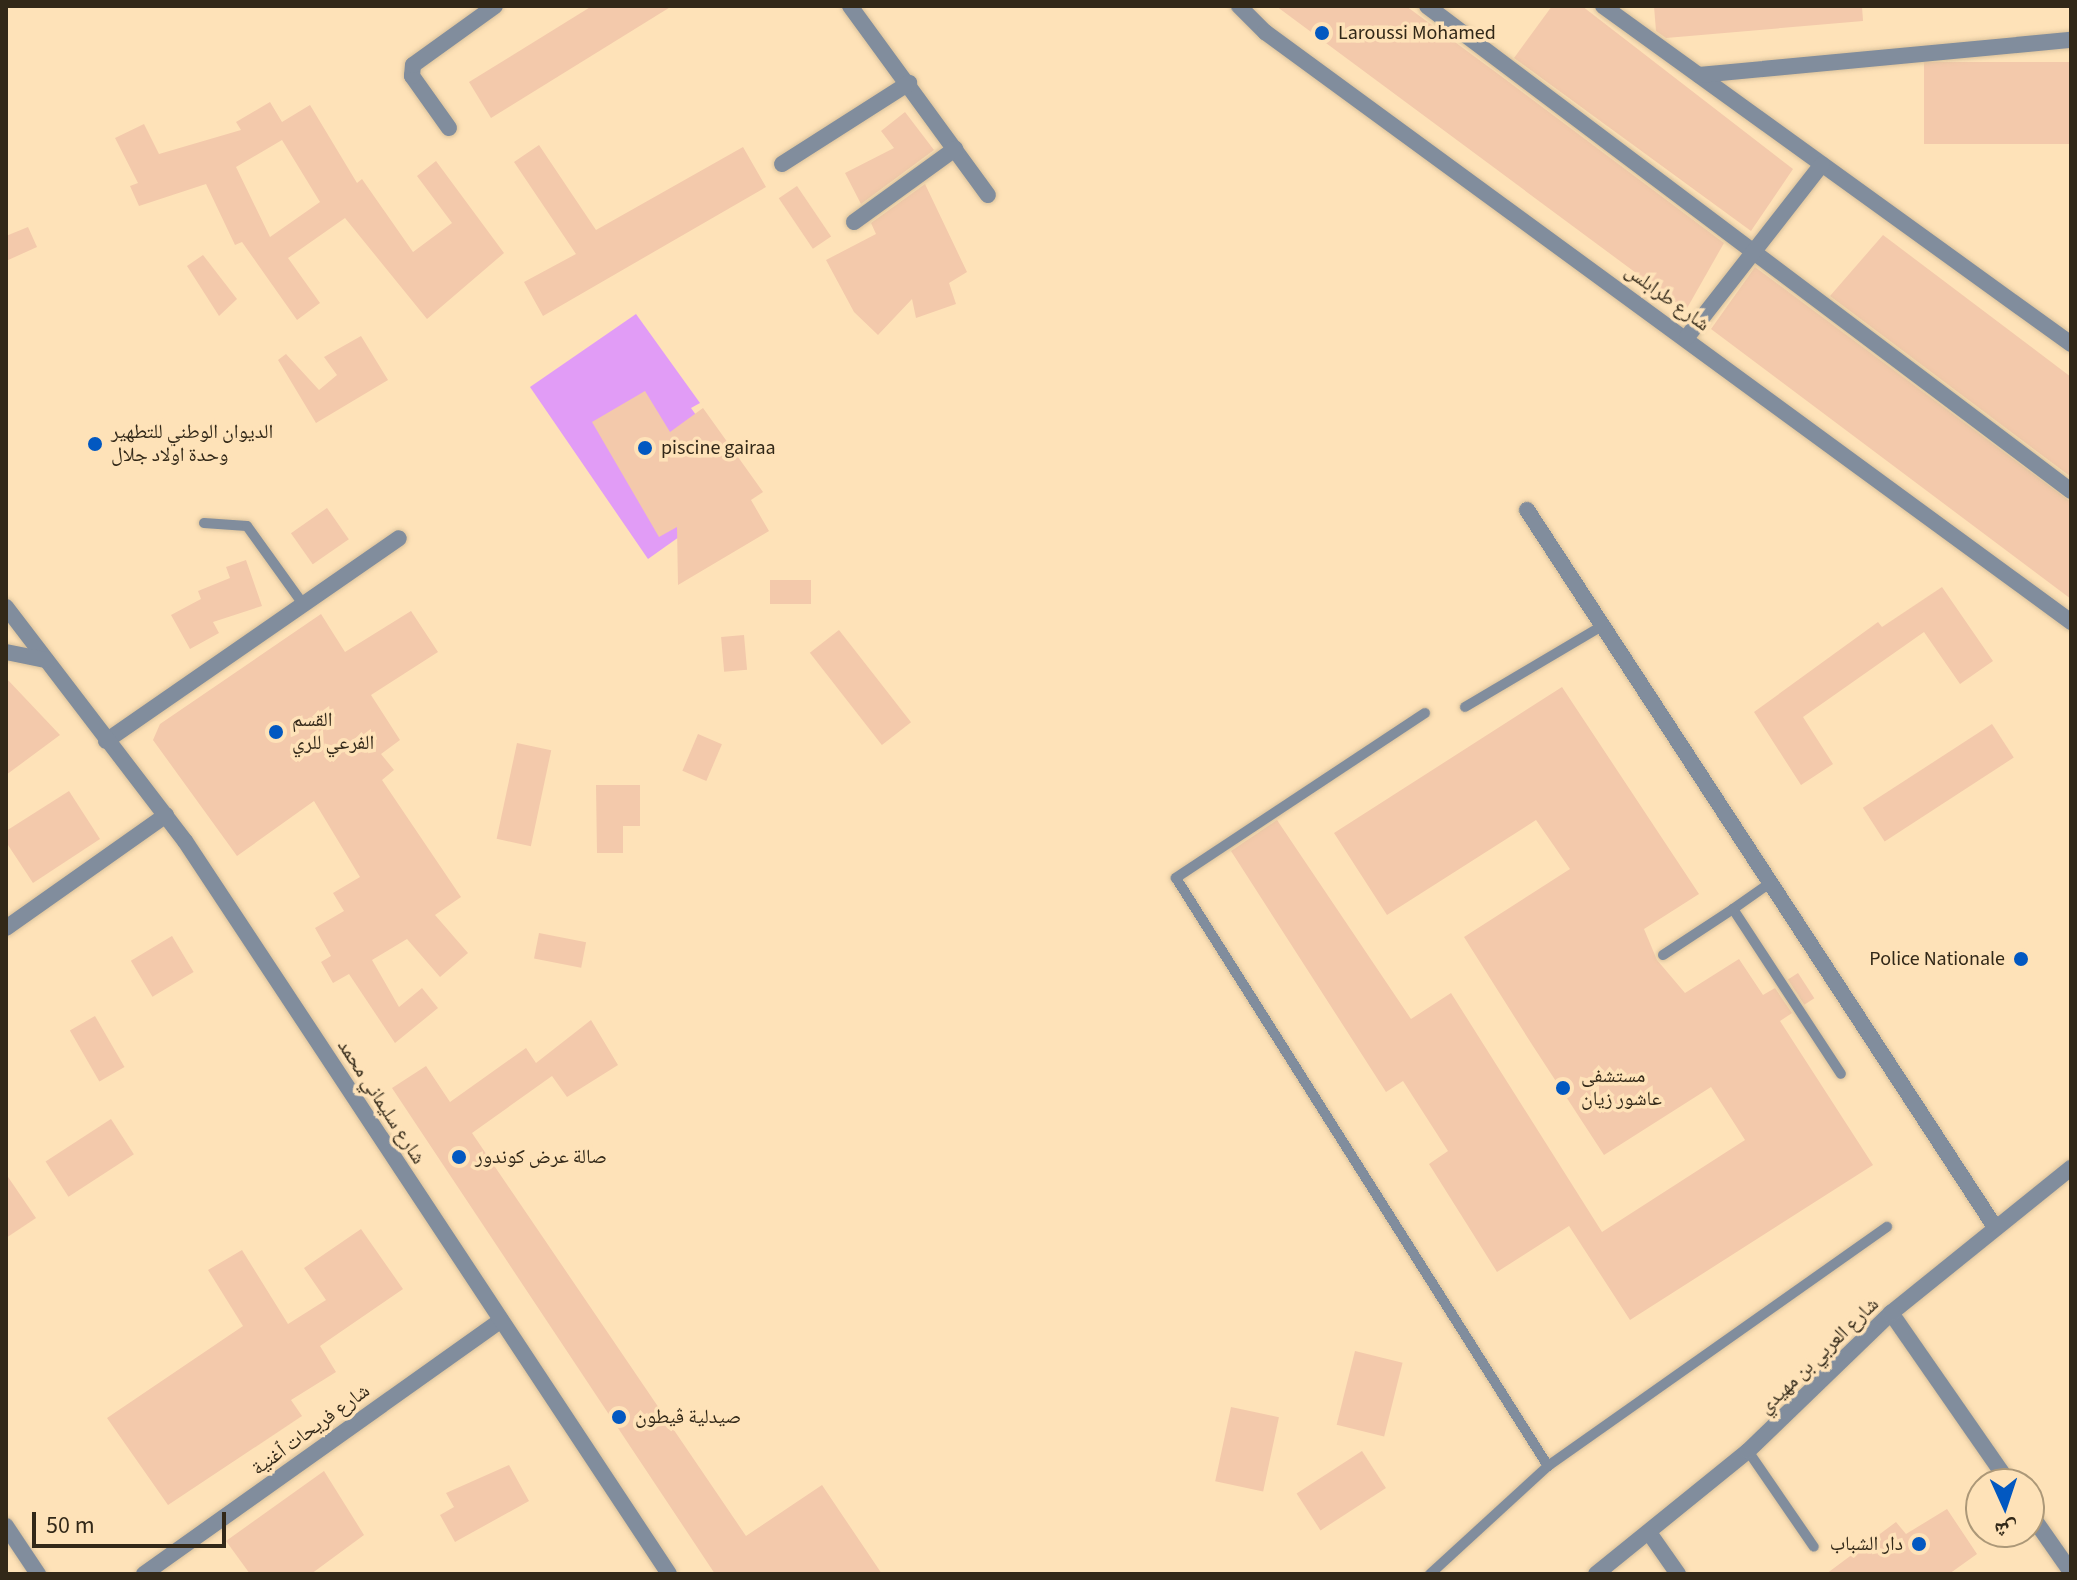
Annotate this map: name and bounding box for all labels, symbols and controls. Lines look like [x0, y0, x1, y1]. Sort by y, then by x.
place label: Laroussi Mohamed [1338, 21, 1496, 45]
marker: Laroussi Mohamed [1313, 24, 1331, 42]
street label: شارع طرابلس [1620, 259, 1714, 337]
place label: الديوان الوطني للتطهير وحدة اولاد جلال [111, 420, 273, 467]
marker: الديوان الوطني للتطهير وحدة اولاد جلال [86, 435, 104, 453]
place label: piscine gairaa [661, 436, 776, 460]
marker: piscine gairaa [636, 439, 654, 457]
place label: القسم الفرعي للري [292, 708, 374, 755]
marker: القسم الفرعي للري [267, 723, 285, 741]
place label: Police Nationale [1869, 947, 2005, 971]
marker: Police Nationale [2012, 950, 2030, 968]
street label: شارع سليماني محمد [332, 1035, 430, 1169]
place label: مستشفى عاشور زيان [1581, 1064, 1662, 1111]
marker: مستشفى عاشور زيان [1552, 1077, 1574, 1099]
place label: صالة عرض كوندور [475, 1145, 607, 1169]
marker: صالة عرض كوندور [450, 1148, 468, 1166]
street label: شارع العربي بن مهيدي [1754, 1293, 1884, 1419]
street label: شارع فريحات ٱغنية [247, 1379, 375, 1481]
place label: صيدلية ڨيطون [635, 1405, 741, 1429]
marker: صيدلية ڨيطون [610, 1408, 628, 1426]
north arrow [1965, 1468, 2045, 1548]
scale bar [36, 1496, 230, 1546]
text: 50 m [46, 1508, 95, 1543]
text: ش [1994, 1513, 2019, 1547]
place label: دار الشباب [1830, 1532, 1903, 1556]
marker: دار الشباب [1910, 1535, 1928, 1553]

